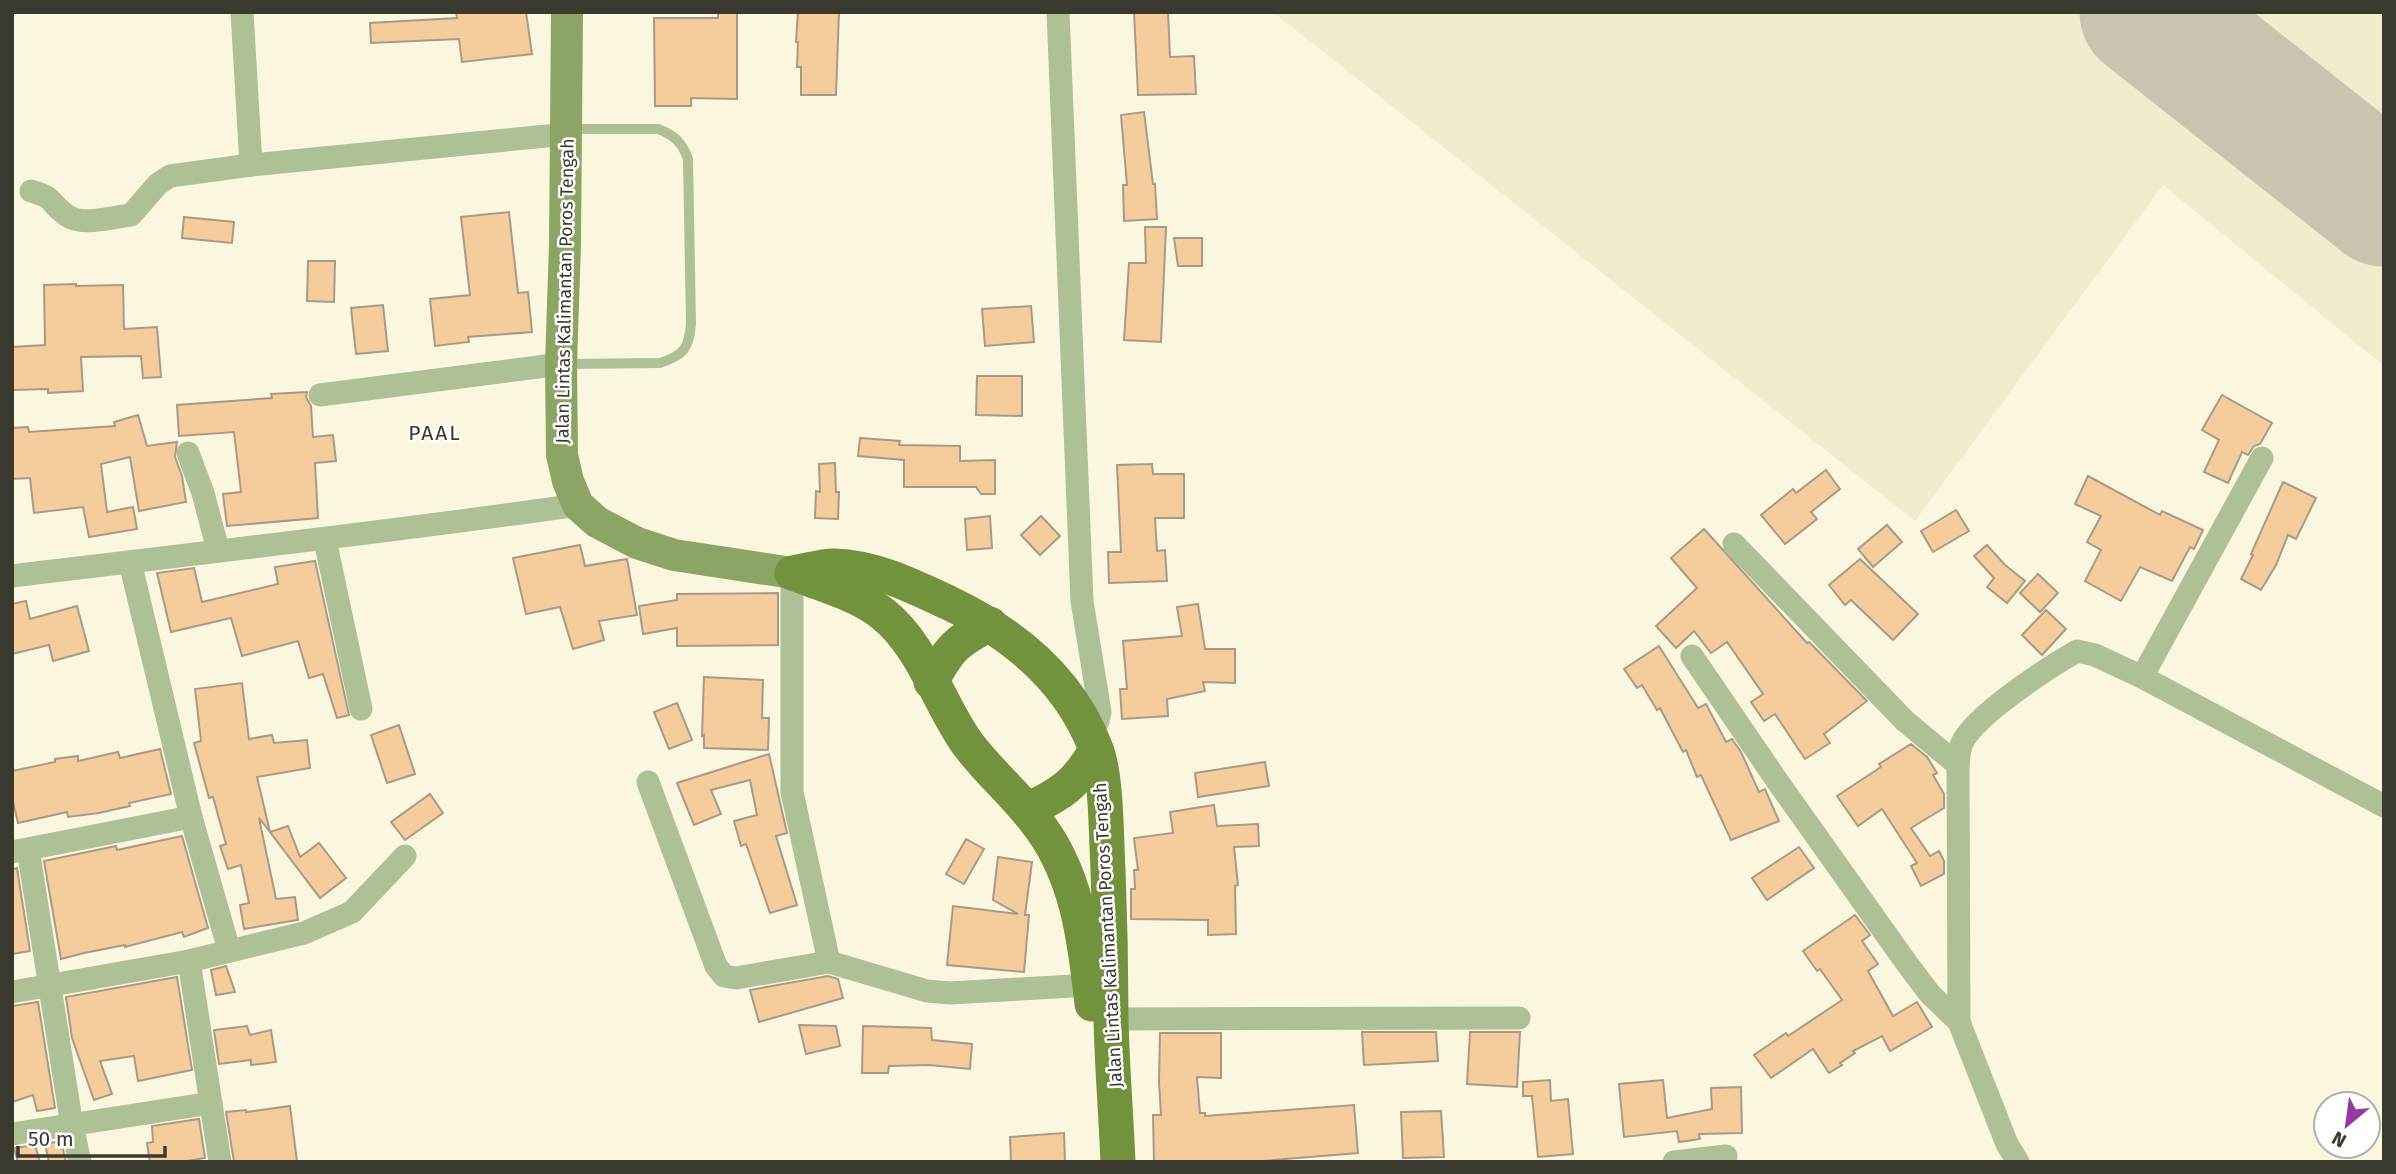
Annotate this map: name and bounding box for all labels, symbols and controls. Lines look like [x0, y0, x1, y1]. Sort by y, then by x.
street label: Jalan Lintas Kalimantan Poros Tengah [551, 138, 579, 444]
district label: PAAL [408, 420, 462, 446]
street label: Jalan Lintas Kalimantan Poros Tengah [1089, 782, 1127, 1088]
north arrow [2312, 1090, 2382, 1160]
scale bar [18, 1114, 164, 1158]
text: 50 m [28, 1126, 74, 1152]
text: N [2328, 1126, 2350, 1153]

